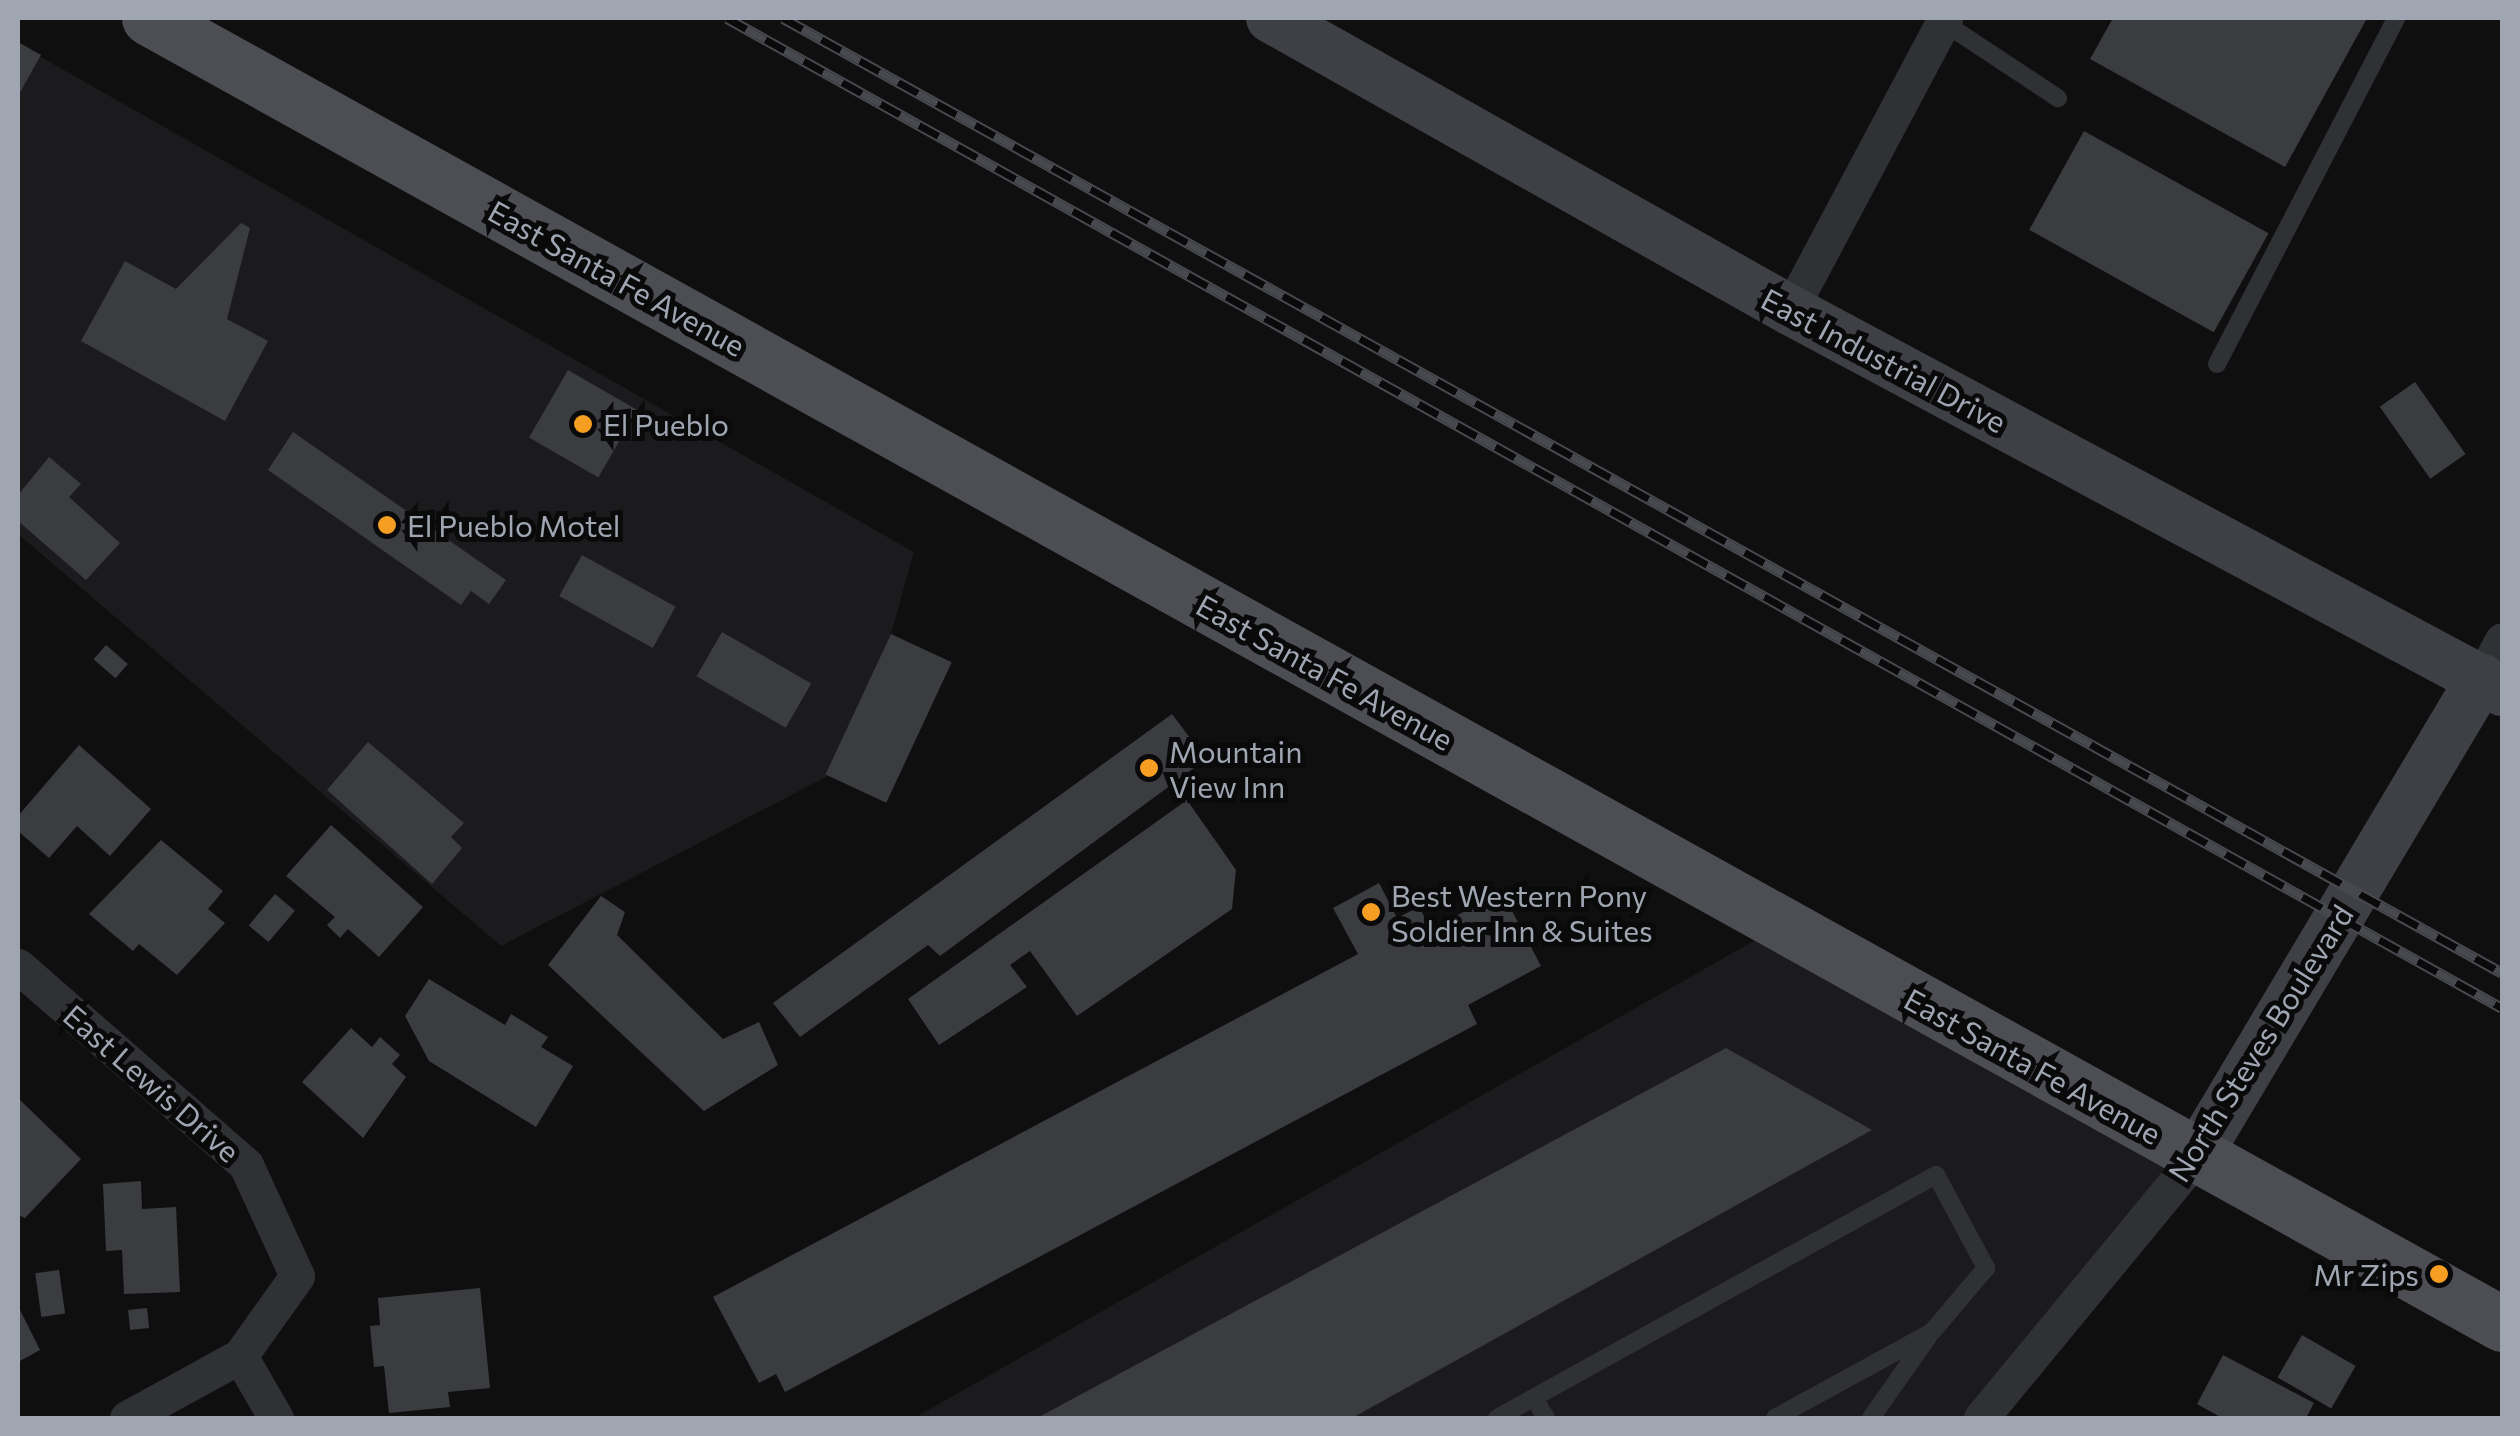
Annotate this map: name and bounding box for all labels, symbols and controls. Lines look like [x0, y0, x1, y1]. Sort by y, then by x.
street label: East Santa Fe Avenue [483, 193, 751, 363]
street label: East Industrial Drive [1756, 280, 2012, 440]
place label: El Pueblo [603, 406, 729, 442]
marker: El Pueblo [572, 413, 594, 435]
place label: El Pueblo Motel [407, 507, 620, 543]
marker: El Pueblo Motel [376, 514, 398, 536]
street label: East Santa Fe Avenue [1191, 587, 1459, 757]
place label: Mountain View Inn [1169, 733, 1302, 804]
marker: Mountain View Inn [1138, 757, 1160, 779]
place label: Best Western Pony Soldier Inn & Suites [1391, 877, 1653, 948]
street label: North Steves Boulevard [2160, 898, 2360, 1188]
marker: Best Western Pony Soldier Inn & Suites [1360, 901, 1382, 923]
street label: East Santa Fe Avenue [1899, 981, 2167, 1151]
street label: East Lewis Drive [57, 997, 247, 1169]
place label: Mr Zips [2314, 1256, 2419, 1292]
marker: Mr Zips [2428, 1263, 2450, 1285]

